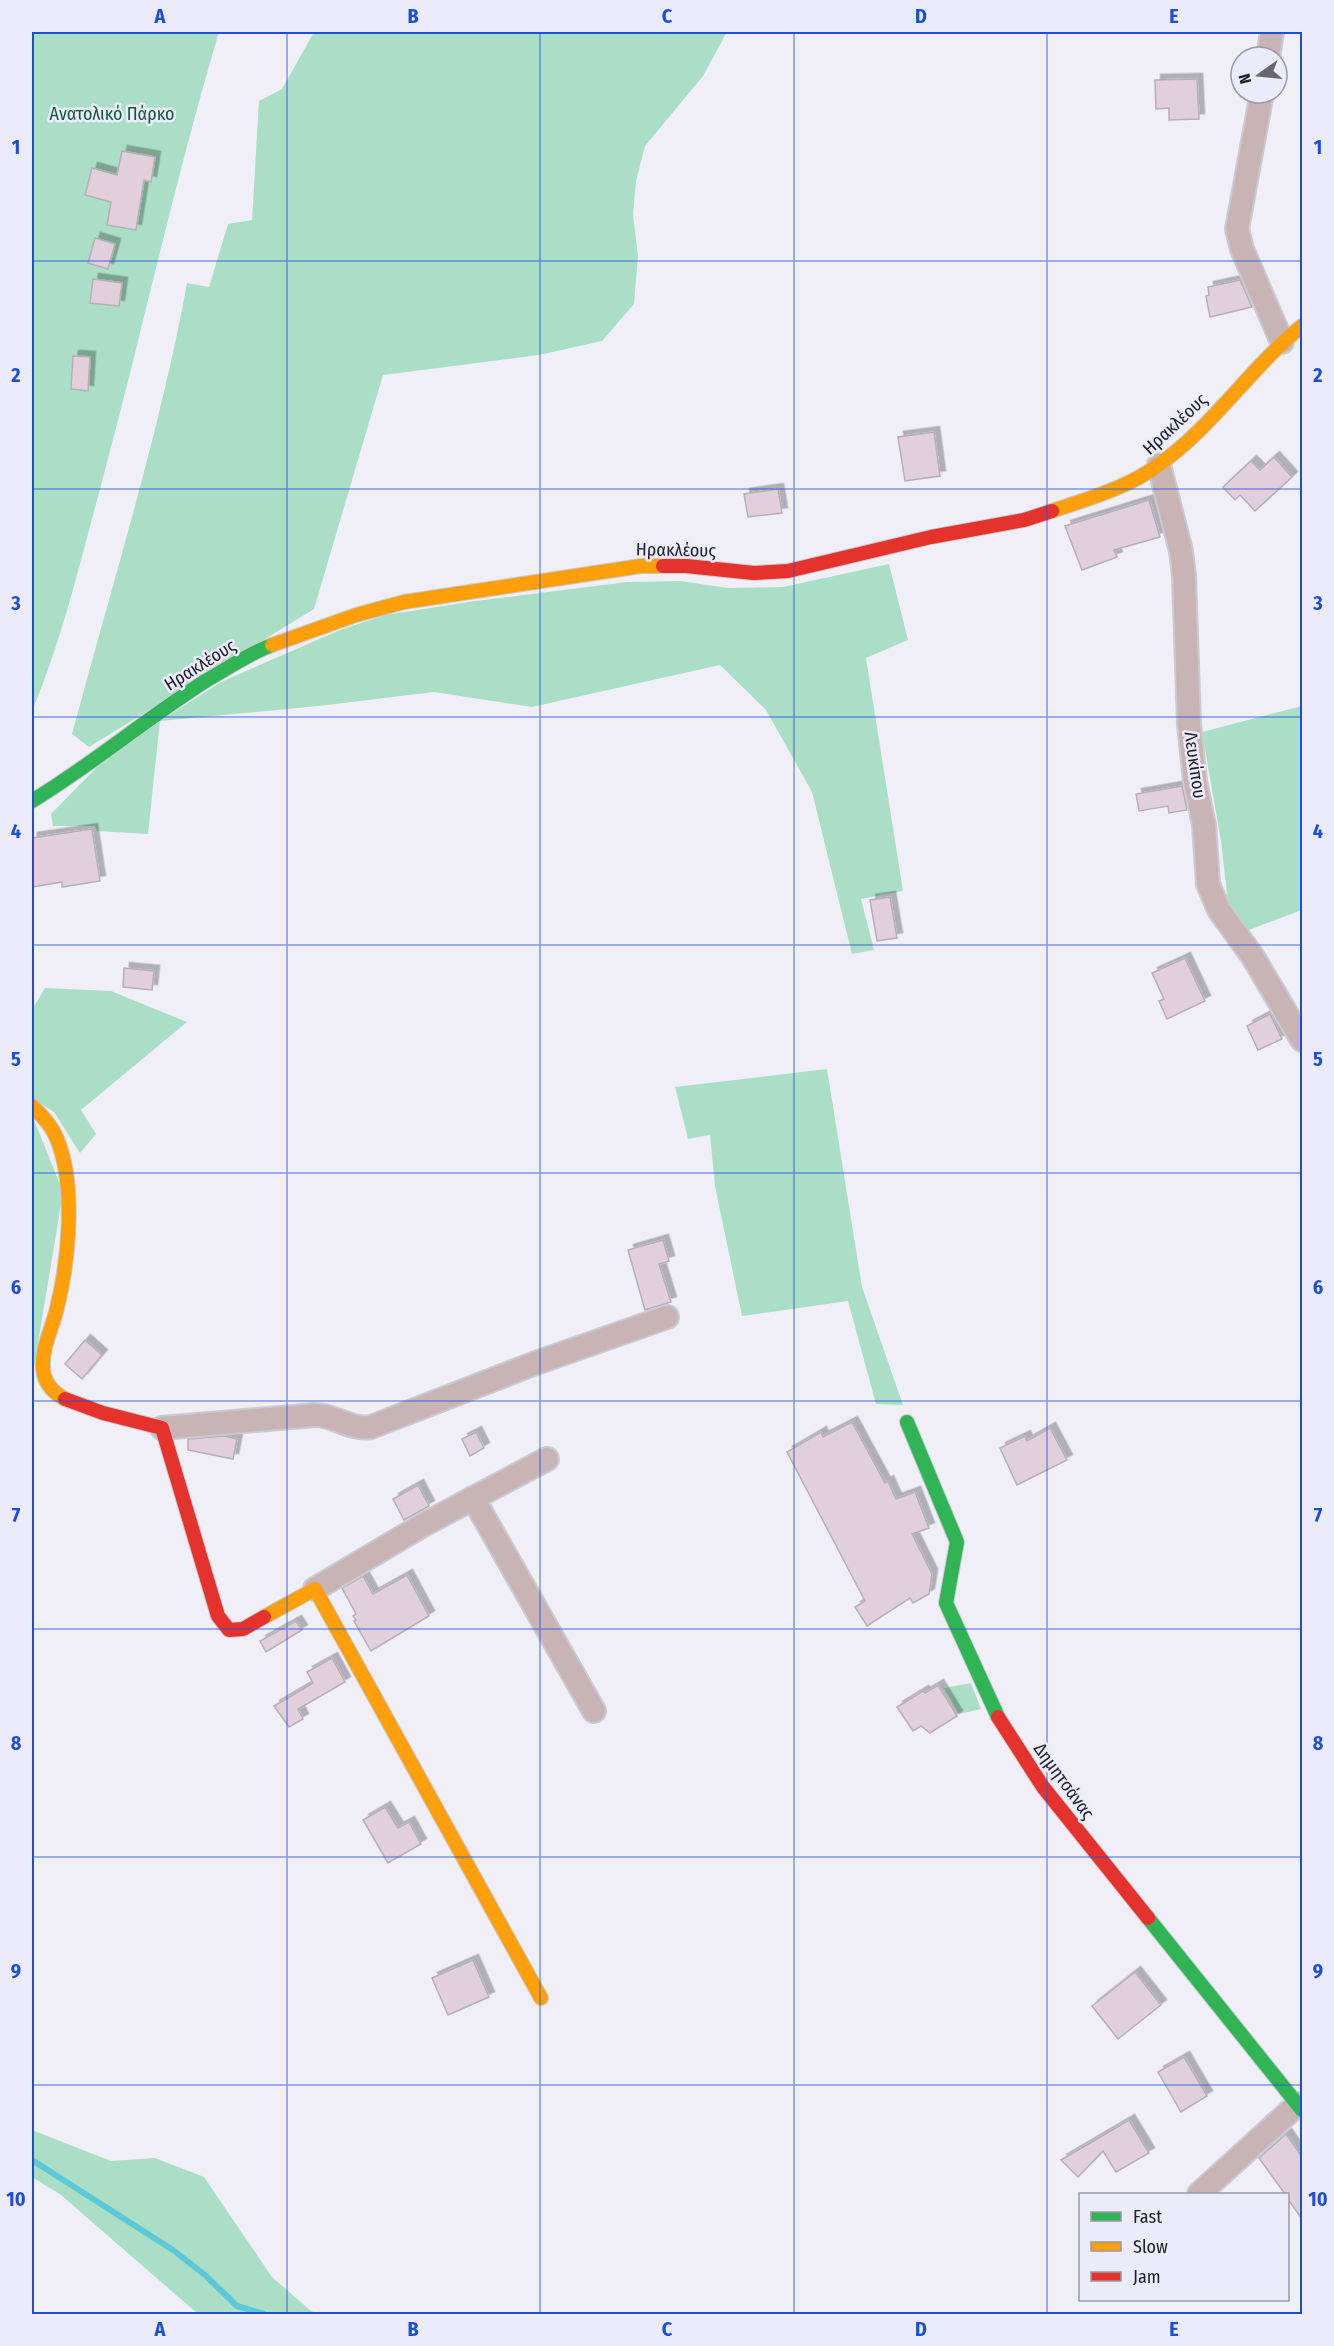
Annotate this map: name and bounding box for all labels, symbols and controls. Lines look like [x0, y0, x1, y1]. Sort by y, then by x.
text: A [154, 4, 167, 28]
text: B [407, 4, 419, 28]
text: C [662, 4, 673, 28]
text: D [915, 4, 927, 28]
text: E [1169, 4, 1179, 28]
north arrow [1229, 45, 1289, 105]
text: N [1235, 72, 1255, 86]
park label: Ανατολικό Πάρκο [49, 103, 175, 125]
text: 1 [12, 135, 20, 159]
text: 1 [1314, 135, 1322, 159]
text: 2 [10, 363, 21, 387]
text: 2 [1312, 363, 1323, 387]
street label: Ηρακλέους [1138, 388, 1212, 459]
street label: Ηρακλέους [636, 538, 717, 562]
text: 3 [10, 591, 21, 615]
text: 3 [1312, 591, 1323, 615]
street label: Ηρακλέους [160, 634, 240, 696]
street label: Λευκίπου [1179, 730, 1211, 800]
text: 4 [11, 819, 21, 843]
text: 4 [1313, 819, 1323, 843]
text: 5 [11, 1047, 21, 1071]
text: 5 [1313, 1047, 1323, 1071]
text: 6 [11, 1275, 21, 1299]
text: 6 [1313, 1275, 1323, 1299]
text: 7 [12, 1503, 21, 1527]
text: 7 [1314, 1503, 1323, 1527]
text: 8 [11, 1731, 22, 1755]
text: 8 [1313, 1731, 1324, 1755]
street label: Δημητσάνας [1029, 1738, 1099, 1824]
text: 9 [11, 1959, 21, 1983]
text: 9 [1313, 1959, 1323, 1983]
text: 10 [6, 2187, 26, 2211]
text: 10 [1308, 2187, 1328, 2211]
legend [1079, 2193, 1289, 2301]
text: Fast [1133, 2206, 1162, 2228]
text: Slow [1133, 2236, 1168, 2258]
text: Jam [1133, 2266, 1161, 2288]
text: A [154, 2317, 167, 2341]
text: B [407, 2317, 419, 2341]
text: C [662, 2317, 673, 2341]
text: D [915, 2317, 927, 2341]
text: E [1169, 2317, 1179, 2341]

